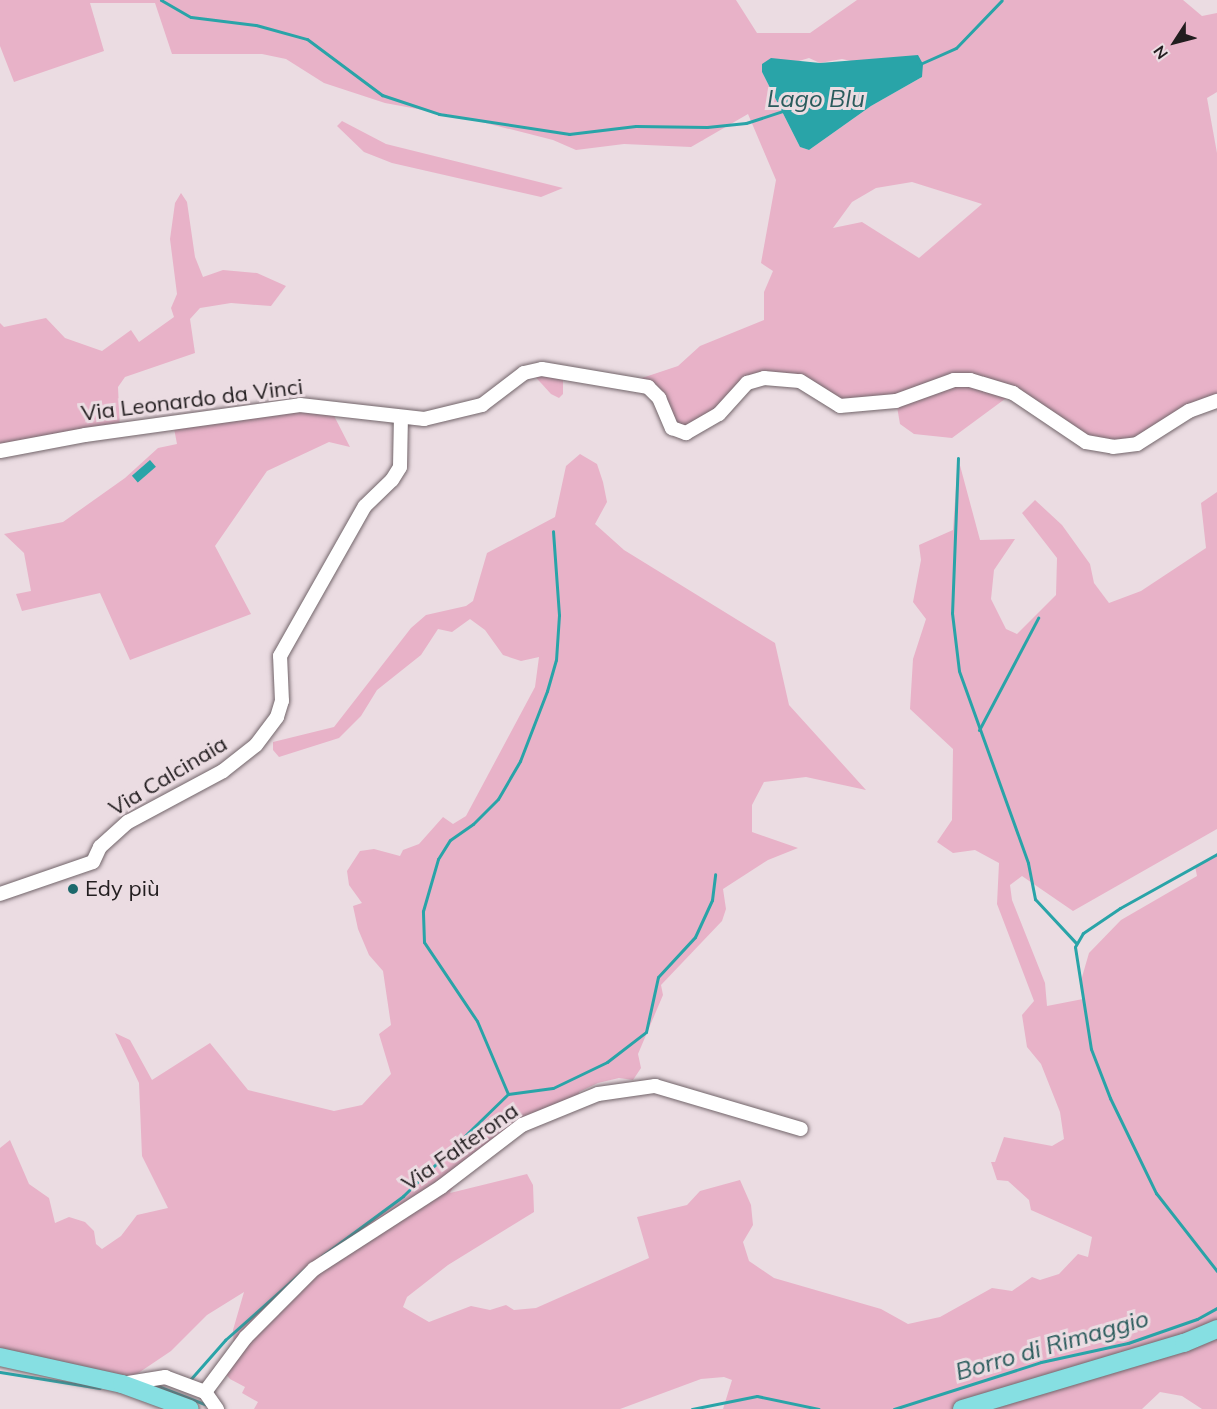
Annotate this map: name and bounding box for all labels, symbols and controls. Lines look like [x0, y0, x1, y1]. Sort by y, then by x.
north arrow [1145, 12, 1205, 72]
text: N [1149, 42, 1172, 63]
water label: Lago Blu [767, 85, 865, 113]
street label: Via Leonardo da Vinci [80, 373, 304, 427]
street label: Via Calcinaia [104, 730, 232, 822]
place label: Edy più [85, 876, 160, 902]
marker: Edy più [66, 882, 80, 896]
street label: Via Falterona [397, 1097, 523, 1197]
water label: Borro di Rimaggio [952, 1304, 1152, 1386]

